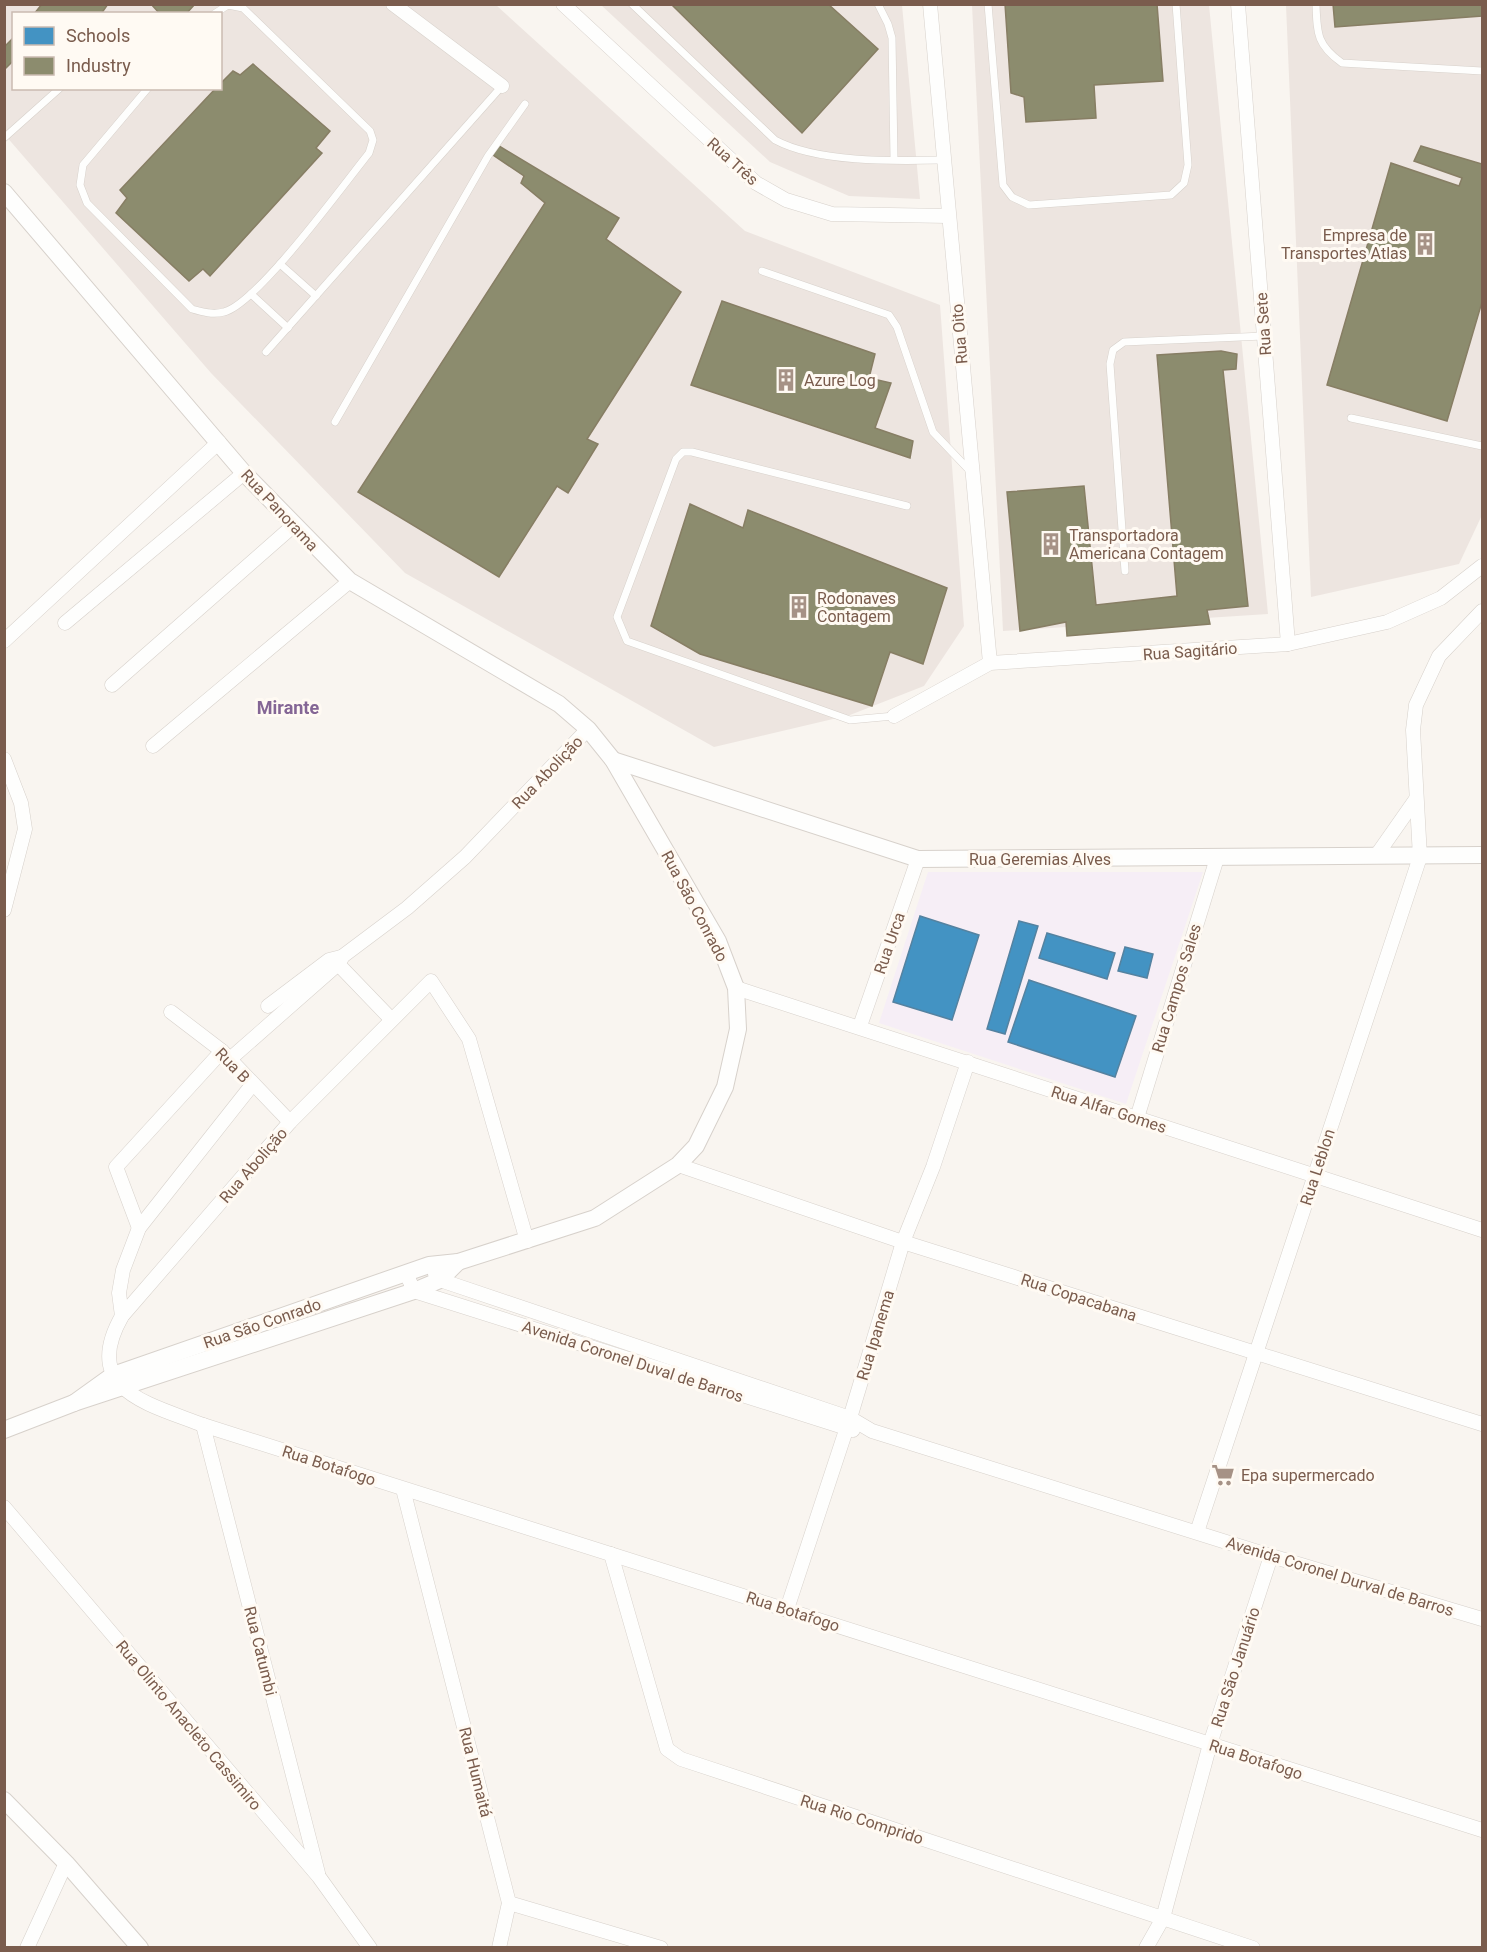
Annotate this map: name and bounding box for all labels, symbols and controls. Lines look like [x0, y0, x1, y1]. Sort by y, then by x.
legend [12, 12, 222, 90]
text: Schools [66, 25, 130, 46]
text: Industry [66, 55, 131, 76]
street label: Rua Três [703, 134, 762, 189]
place label: Empresa de Transportes Atlas [1281, 226, 1407, 263]
building icon: Empresa de Transportes Atlas [1412, 231, 1438, 257]
street label: Rua Sete [1252, 292, 1275, 356]
street label: Rua Oito [947, 303, 972, 365]
building icon: Azure Log [773, 367, 799, 393]
place label: Azure Log [804, 371, 876, 390]
street label: Rua Panorama [237, 466, 322, 555]
place label: Transportadora Americana Contagem [1069, 526, 1224, 563]
building icon: Transportadora Americana Contagem [1038, 531, 1064, 557]
place label: Rodonaves Contagem [817, 589, 896, 626]
building icon: Rodonaves Contagem [786, 594, 812, 620]
street label: Rua Sagitário [1142, 639, 1238, 664]
district label: Mirante [257, 697, 319, 718]
street label: Rua Abolição [508, 732, 587, 813]
street label: Rua São Conrado [657, 847, 732, 965]
street label: Rua Geremias Alves [969, 850, 1111, 869]
street label: Rua Urca [870, 910, 909, 977]
street label: Rua Campos Sales [1148, 921, 1205, 1055]
street label: Rua B [211, 1044, 254, 1087]
street label: Rua Alfar Gomes [1049, 1082, 1169, 1137]
street label: Rua Abolição [215, 1124, 291, 1207]
street label: Rua Leblon [1296, 1127, 1339, 1208]
street label: Rua Copacabana [1018, 1270, 1139, 1325]
street label: Rua Ipanema [853, 1288, 898, 1383]
street label: Rua São Conrado [201, 1294, 323, 1352]
street label: Avenida Coronel Duval de Barros [520, 1317, 746, 1406]
street label: Rua Botafogo [280, 1441, 378, 1490]
supermarket icon: Epa supermercado [1210, 1462, 1236, 1488]
place label: Epa supermercado [1241, 1466, 1375, 1485]
street label: Avenida Coronel Durval de Barros [1224, 1533, 1456, 1620]
street label: Rua Botafogo [744, 1587, 842, 1636]
street label: Rua Catumbi [240, 1604, 281, 1698]
street label: Rua São Januário [1207, 1605, 1264, 1730]
street label: Rua Olinto Anacleto Cassimiro [112, 1637, 265, 1814]
street label: Rua Humaitá [455, 1725, 496, 1819]
street label: Rua Botafogo [1207, 1735, 1305, 1784]
street label: Rua Rio Comprido [798, 1791, 926, 1848]

